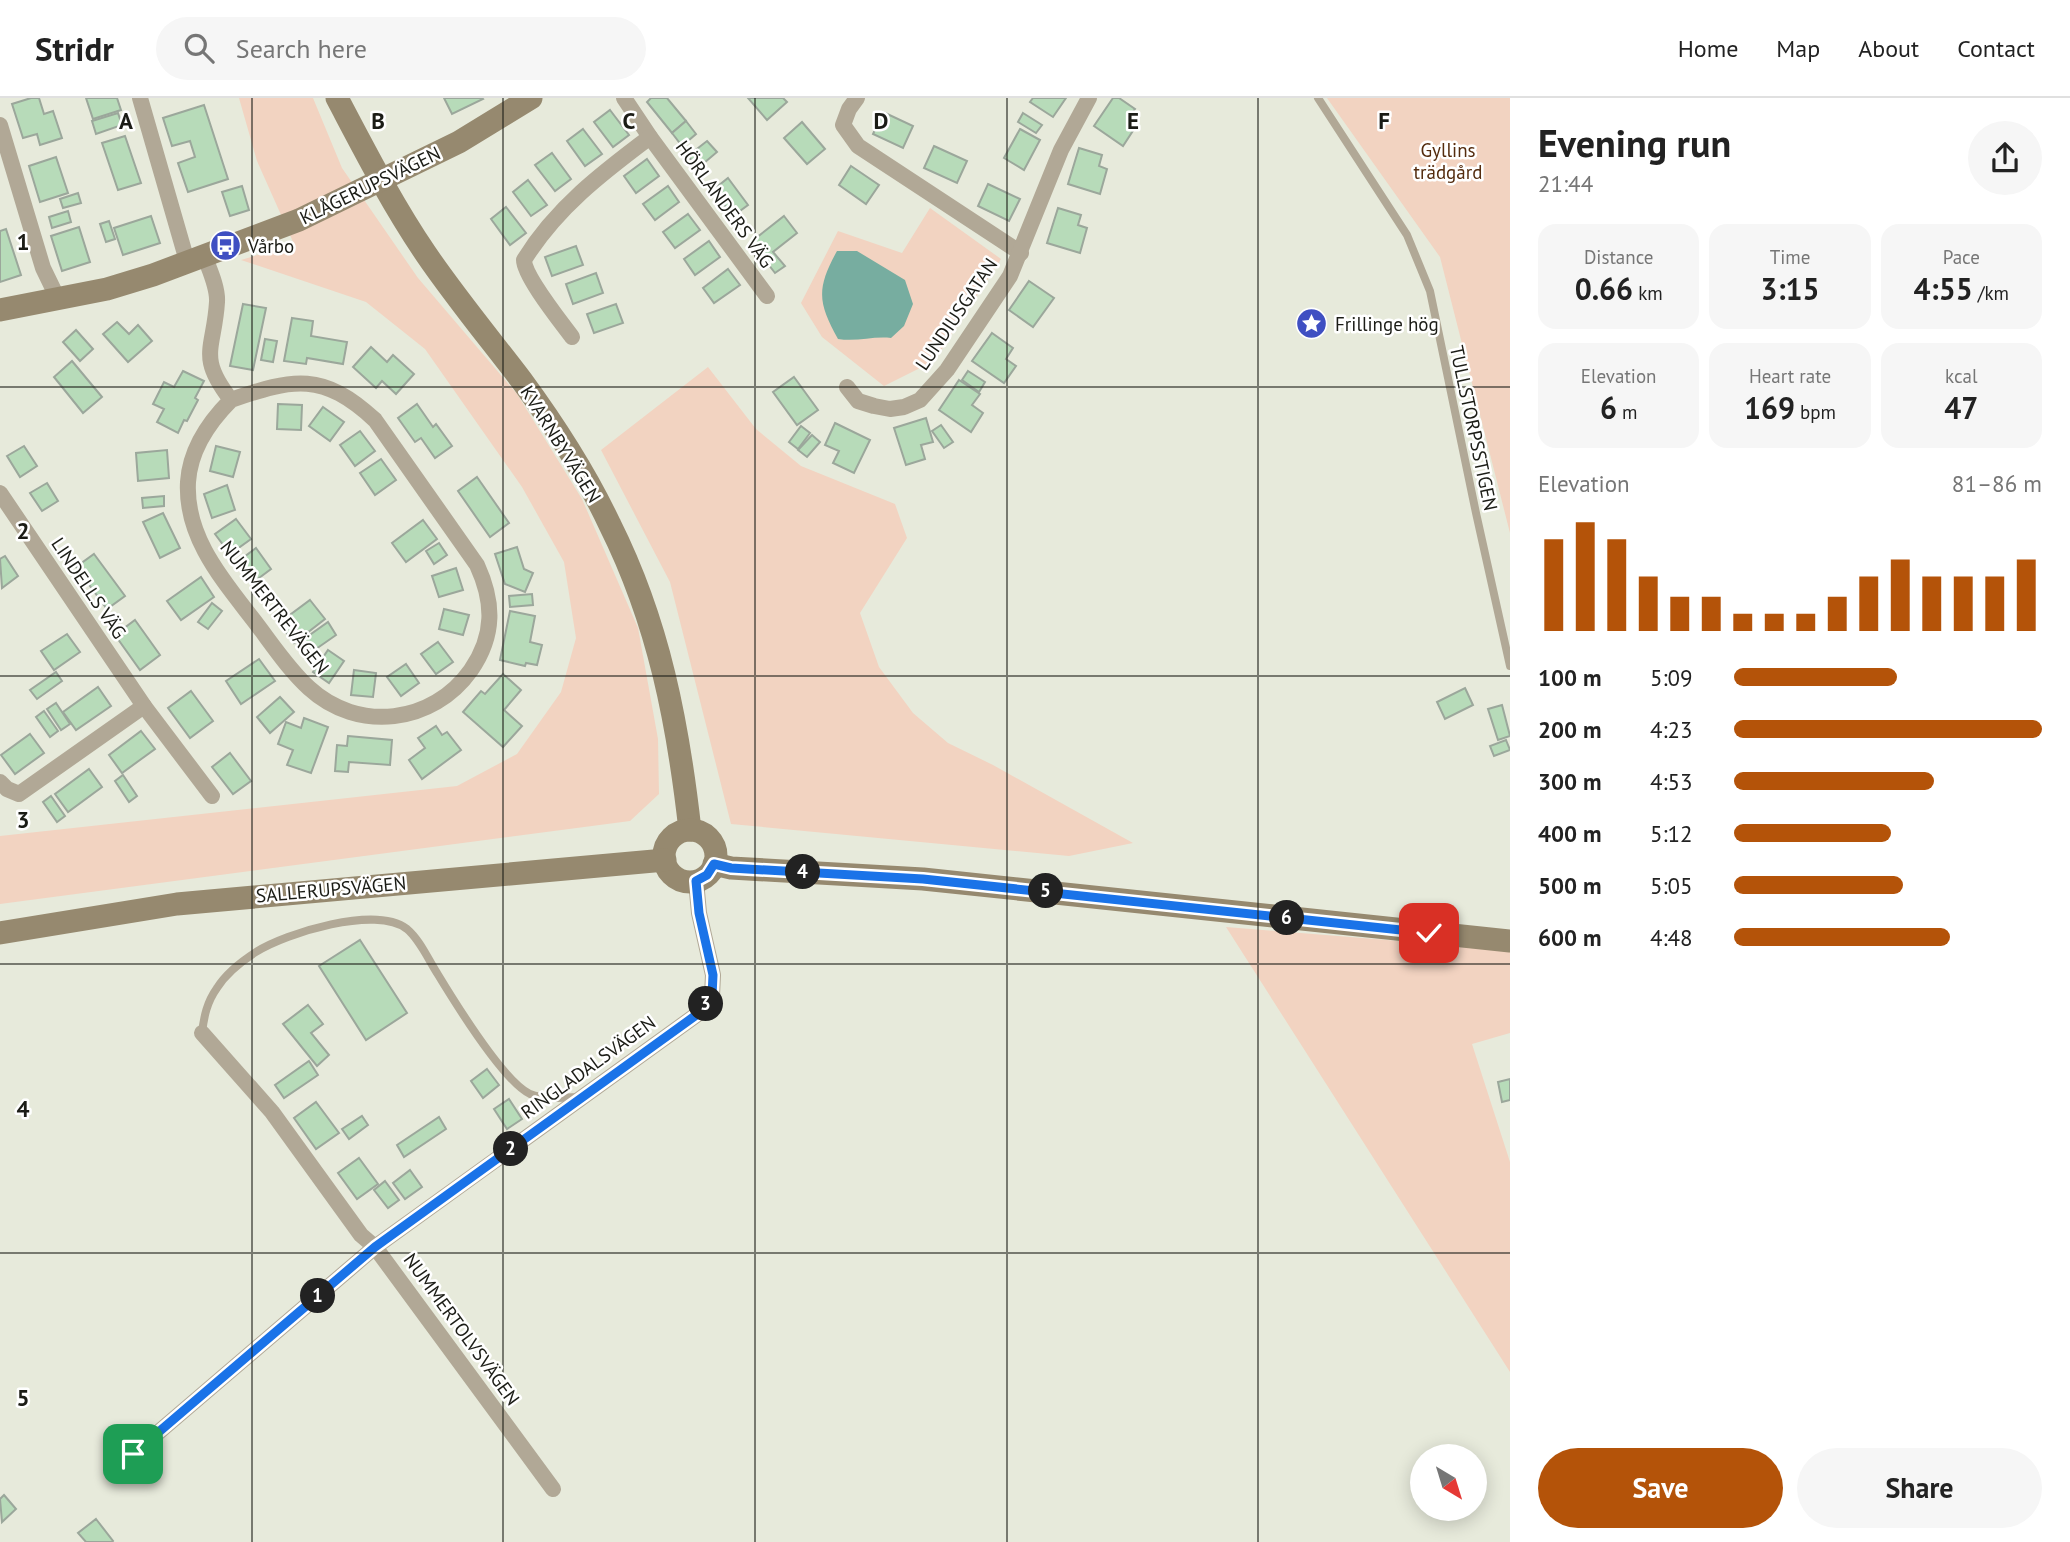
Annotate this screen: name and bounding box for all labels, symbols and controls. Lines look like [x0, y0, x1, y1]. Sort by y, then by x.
search box [156, 17, 646, 80]
text: Stridr [35, 27, 114, 70]
icon: search [180, 29, 218, 67]
text: Search here [236, 32, 367, 65]
text: Home [1678, 33, 1738, 64]
text: Map [1776, 33, 1820, 64]
text: About [1858, 33, 1919, 64]
text: Contact [1957, 33, 2035, 64]
text: A [119, 106, 133, 135]
text: B [371, 106, 385, 135]
text: C [623, 106, 636, 135]
text: D [874, 106, 888, 135]
text: E [1127, 106, 1139, 135]
text: F [1378, 106, 1390, 135]
text: Evening run [1538, 118, 1731, 167]
button: share [1968, 121, 2042, 195]
street label: HÖRLANDERS VÄG [671, 136, 779, 272]
park label: Gyllins trädgård [1414, 138, 1482, 184]
street label: KLÅGERUPSVÄGEN [296, 141, 444, 229]
text: 21:44 [1538, 169, 1593, 198]
text: 1 [16, 227, 30, 256]
bus stop icon: Vårbo [208, 229, 242, 263]
place label: Vårbo [247, 234, 294, 258]
text: Distance [1584, 245, 1653, 269]
text: Time [1770, 245, 1810, 269]
text: Pace [1943, 245, 1980, 269]
street label: LUNDIUSGATAN [910, 253, 1002, 375]
text: 0.66 [1575, 269, 1633, 308]
text: 3:15 [1760, 269, 1820, 308]
text: 4:55 [1914, 269, 1973, 308]
text: km [1633, 281, 1663, 305]
text: /km [1973, 281, 2009, 305]
place icon: Frillinge hög [1295, 307, 1329, 341]
place label: Frillinge hög [1335, 312, 1439, 336]
street label: TULLSTORPSSTIGEN [1445, 343, 1503, 513]
text: Elevation [1581, 364, 1657, 388]
text: Heart rate [1749, 364, 1831, 388]
text: kcal [1945, 364, 1978, 388]
street label: KVARNBYVÄGEN [515, 381, 607, 507]
text: 6 [1600, 388, 1617, 427]
text: 169 [1744, 388, 1795, 427]
text: 47 [1944, 388, 1978, 427]
text: m [1617, 400, 1637, 424]
text: bpm [1795, 400, 1836, 424]
text: Elevation [1538, 469, 1630, 498]
text: 81–86 m [1952, 469, 2042, 498]
text: 2 [16, 516, 30, 545]
street label: LINDELLS VÄG [46, 533, 132, 643]
street label: NUMMERTREVÄGEN [215, 535, 335, 679]
text: 100 m [1538, 663, 1601, 692]
text: 5:09 [1650, 663, 1693, 692]
text: 200 m [1538, 715, 1601, 744]
text: 4:23 [1650, 715, 1693, 744]
text: 300 m [1538, 767, 1601, 796]
text: 4:53 [1650, 767, 1693, 796]
text: 3 [16, 805, 30, 834]
text: 400 m [1538, 819, 1601, 848]
text: 5:12 [1650, 819, 1693, 848]
pin: 4 [786, 854, 820, 890]
text: 4 [797, 859, 808, 883]
street label: SALLERUPSVÄGEN [255, 870, 407, 908]
text: 500 m [1538, 871, 1601, 900]
text: 5:05 [1650, 871, 1693, 900]
pin: 5 [1028, 874, 1064, 908]
text: 5 [1040, 878, 1051, 902]
pin: 6 [1270, 900, 1304, 936]
pin [1399, 903, 1459, 963]
text: 6 [1281, 905, 1292, 929]
icon: check [1410, 914, 1448, 952]
text: 600 m [1538, 923, 1601, 952]
text: 4:48 [1650, 923, 1693, 952]
pin: 3 [688, 986, 724, 1021]
text: 3 [700, 991, 711, 1015]
street label: RINGLADALSVÄGEN [516, 1010, 660, 1124]
text: 4 [16, 1094, 30, 1123]
pin: 2 [494, 1132, 528, 1166]
text: 2 [505, 1136, 516, 1160]
street label: NUMMERTOLVSVÄGEN [399, 1248, 525, 1410]
pin: 1 [300, 1278, 336, 1314]
text: 1 [312, 1283, 323, 1307]
text: 5 [16, 1383, 30, 1412]
pin [103, 1424, 163, 1484]
icon: arrive [114, 1435, 152, 1473]
north arrow [1410, 1444, 1488, 1521]
map controls [1410, 1444, 1487, 1521]
button: Save [1538, 1448, 1783, 1528]
button: Share [1797, 1448, 2042, 1528]

